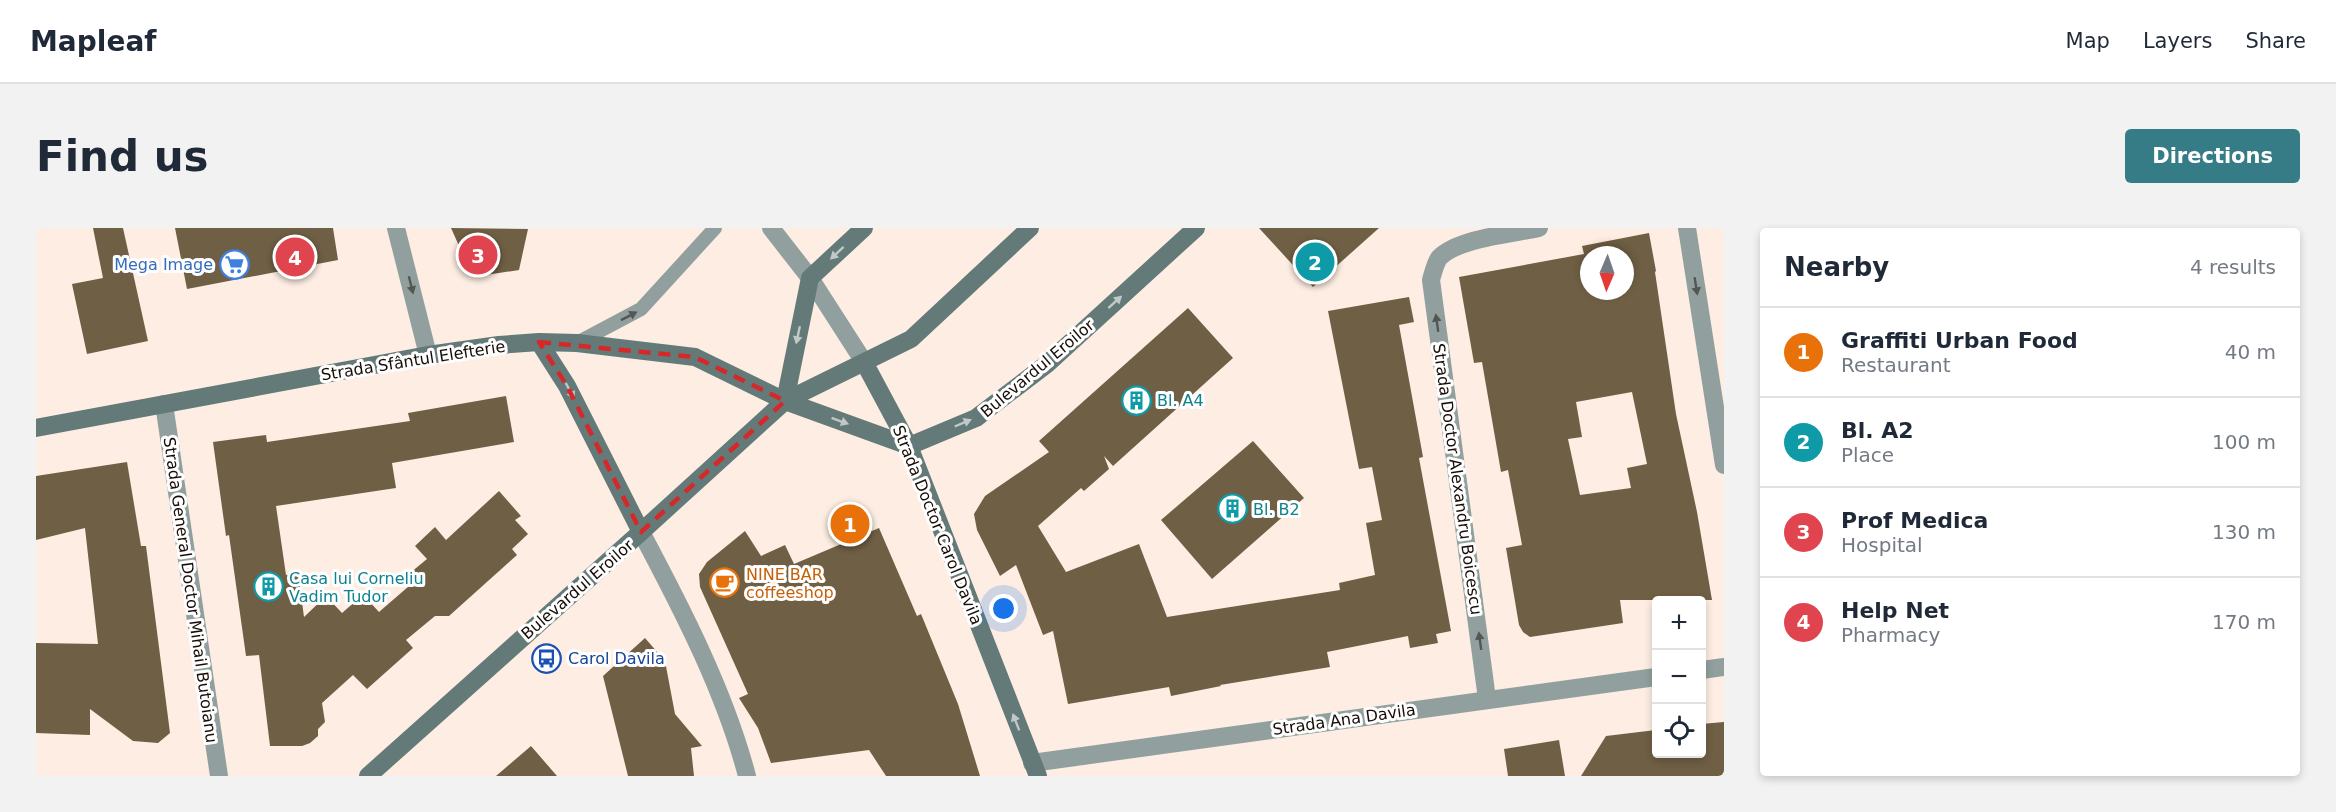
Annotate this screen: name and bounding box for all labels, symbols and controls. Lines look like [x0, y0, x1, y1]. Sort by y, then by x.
text: Mapleaf [30, 25, 156, 58]
text: Map [2066, 29, 2110, 53]
text: Layers [2143, 29, 2212, 53]
text: Share [2245, 29, 2306, 53]
button: Directions [2125, 129, 2300, 183]
text: Find us [36, 132, 209, 181]
pin: 3 [458, 232, 498, 278]
pin: 4 [276, 234, 314, 279]
pin: 2 [1296, 240, 1334, 285]
one-way arrow [830, 246, 845, 259]
north arrow [1580, 246, 1634, 300]
supermarket icon: Mega Image [218, 248, 250, 280]
text: Nearby [1784, 252, 1889, 282]
place label: Mega Image [114, 255, 213, 274]
text: 4 results [2190, 255, 2276, 279]
one-way arrow [406, 275, 416, 294]
one-way arrow [1691, 276, 1700, 295]
one-way arrow [1107, 295, 1122, 309]
one-way arrow [620, 311, 637, 320]
one-way arrow [1432, 314, 1442, 333]
street label: Bulevardul Eroilor [977, 315, 1098, 421]
one-way arrow [793, 326, 802, 345]
text: Graffiti Urban Food [1841, 328, 2078, 353]
street label: Strada Sfântul Elefterie [320, 337, 507, 384]
text: 1 [1797, 340, 1810, 364]
text: 40 m [2225, 340, 2276, 364]
street label: Strada Doctor Alexandru Boicescu [1429, 342, 1486, 616]
text: Restaurant [1841, 353, 1951, 377]
one-way arrow [565, 383, 575, 400]
building icon: Bl. A4 [1120, 384, 1152, 416]
place label: Bl. A4 [1157, 391, 1204, 410]
one-way arrow [831, 417, 849, 426]
one-way arrow [954, 418, 972, 428]
text: Bl. A2 [1841, 418, 1914, 443]
street label: Strada Doctor Carol Davila [889, 423, 986, 628]
text: 2 [1797, 430, 1810, 454]
text: 100 m [2212, 430, 2276, 454]
street label: Strada General Doctor Mihail Butoianu [160, 436, 221, 744]
text: Place [1841, 443, 1894, 467]
building icon: Bl. B2 [1216, 493, 1248, 525]
place label: Bl. B2 [1253, 500, 1300, 519]
pin: 1 [830, 502, 870, 546]
text: Prof Medica [1841, 508, 1988, 533]
text: 3 [1797, 520, 1810, 544]
text: 130 m [2212, 520, 2276, 544]
text: Hospital [1841, 533, 1923, 557]
street label: Bulevardul Eroilor [517, 535, 638, 643]
place label: NINE BAR coffeeshop [746, 565, 834, 602]
cafe icon: NINE BAR coffeeshop [709, 567, 741, 599]
place label: Casa lui Corneliu Vadim Tudor [289, 569, 424, 606]
building icon: Casa lui Corneliu Vadim Tudor [252, 571, 284, 603]
your location [989, 594, 1018, 623]
map controls [1652, 596, 1706, 758]
button: + [1652, 596, 1706, 650]
text: Help Net [1841, 598, 1949, 623]
text: 4 [1797, 610, 1810, 634]
text: 170 m [2212, 610, 2276, 634]
text: Pharmacy [1841, 623, 1940, 647]
one-way arrow [1475, 632, 1484, 651]
bus stop icon: Carol Davila [531, 642, 563, 674]
place label: Carol Davila [568, 649, 665, 668]
button: − [1652, 650, 1706, 704]
street label: Strada Ana Davila [1271, 700, 1417, 739]
button: locate [1652, 704, 1706, 758]
one-way arrow [1011, 712, 1021, 730]

